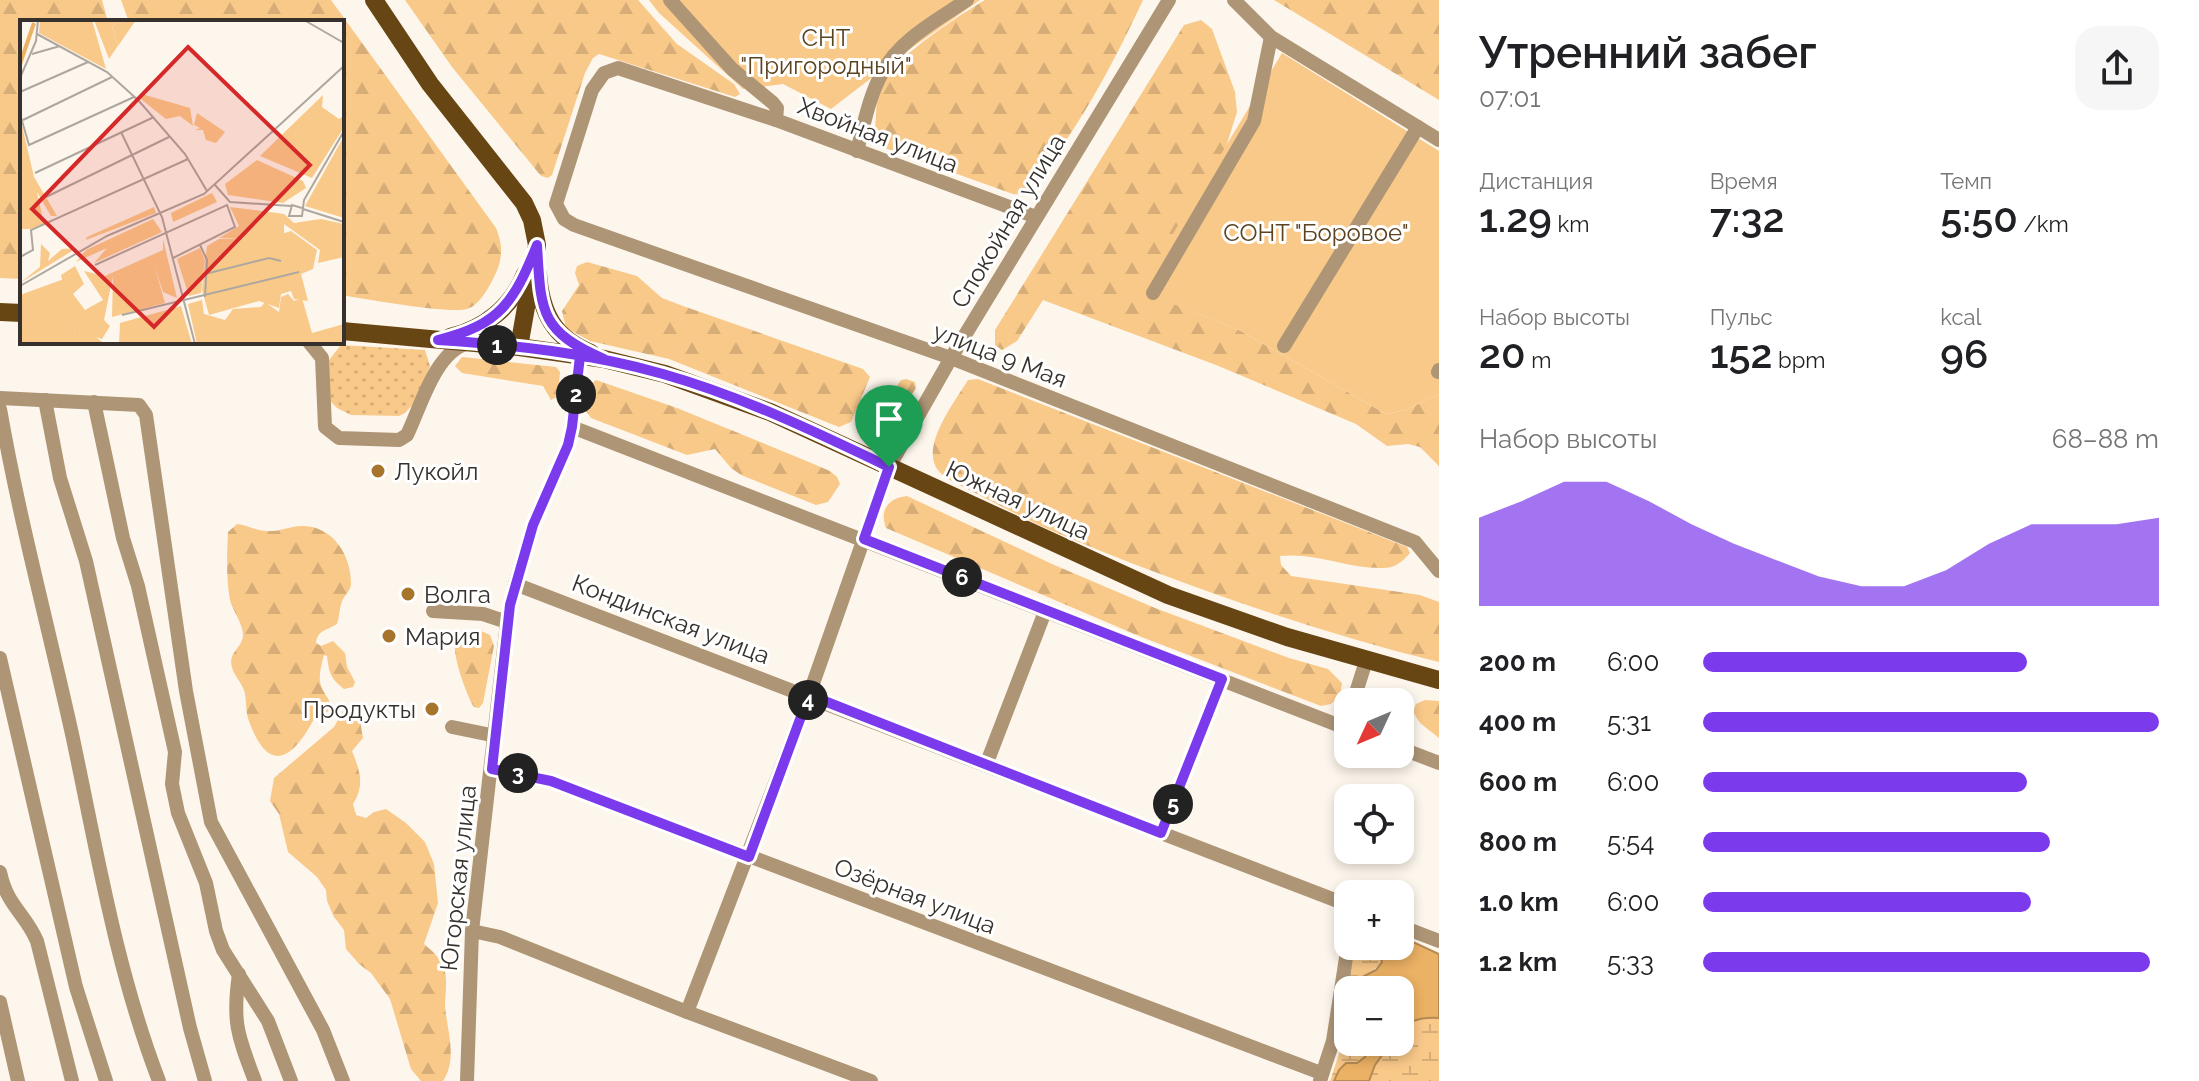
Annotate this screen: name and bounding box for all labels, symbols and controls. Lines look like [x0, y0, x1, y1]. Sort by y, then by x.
inset map [20, 20, 344, 344]
park label: СНТ "Пригородный" [740, 23, 912, 80]
button: share [2075, 26, 2159, 110]
text: Утренний забег [1479, 27, 1817, 78]
text: 07:01 [1479, 83, 1541, 113]
street label: Хвойная улица [794, 91, 962, 179]
street label: Спокойная улица [945, 129, 1071, 313]
text: Дистанция [1479, 168, 1593, 194]
text: Время [1710, 168, 1778, 194]
text: Темп [1940, 168, 1992, 194]
text: 1.29 [1479, 194, 1552, 241]
text: 7:32 [1710, 194, 1784, 241]
text: 5:50 [1940, 194, 2018, 241]
text: km [1552, 211, 1589, 237]
text: /km [2018, 211, 2069, 237]
park label: СОНТ "Боровое" [1223, 218, 1409, 247]
text: Набор высоты [1479, 304, 1630, 330]
text: Пульс [1710, 304, 1773, 330]
text: kcal [1940, 304, 1981, 330]
street label: улица 9 Мая [929, 316, 1071, 394]
pin: 1 [477, 325, 517, 365]
text: 20 [1479, 330, 1526, 377]
text: 152 [1710, 330, 1773, 377]
text: 96 [1940, 330, 1988, 377]
text: 1 [492, 332, 502, 358]
text: m [1526, 347, 1551, 373]
text: bpm [1773, 347, 1825, 373]
pin: 2 [556, 374, 596, 414]
text: 2 [570, 381, 582, 407]
pin [855, 385, 923, 467]
icon: arrive [867, 397, 911, 441]
text: Набор высоты [1479, 424, 1657, 454]
text: 68–88 m [2052, 424, 2159, 454]
street label: Южная улица [941, 454, 1095, 546]
place label: Лукойл [394, 457, 478, 486]
marker: Лукойл [369, 462, 387, 480]
pin: 6 [942, 557, 982, 597]
text: 6 [955, 564, 969, 590]
street label: Кондинская улица [568, 568, 774, 670]
place label: Волга [424, 580, 491, 609]
marker: Волга [399, 585, 417, 603]
place label: Мария [405, 622, 481, 651]
marker: Мария [380, 627, 398, 645]
text: 200 m [1479, 647, 1556, 677]
text: 6:00 [1607, 647, 1659, 677]
pin: 4 [788, 680, 828, 720]
text: 4 [802, 687, 814, 713]
north arrow [1334, 688, 1414, 768]
map controls [1334, 688, 1414, 1056]
place label: Продукты [303, 695, 416, 724]
marker: Продукты [423, 700, 441, 718]
text: 400 m [1479, 707, 1556, 737]
text: 5:31 [1607, 707, 1651, 737]
pin: 3 [498, 753, 538, 793]
text: 3 [512, 760, 524, 786]
text: 600 m [1479, 767, 1557, 797]
text: 6:00 [1607, 767, 1659, 797]
street label: Югорская улица [434, 784, 482, 972]
pin: 5 [1153, 784, 1193, 824]
button: locate [1334, 784, 1414, 864]
text: 5 [1167, 791, 1179, 817]
text: 800 m [1479, 827, 1557, 857]
text: 5:54 [1607, 827, 1654, 857]
street label: Озёрная улица [830, 852, 1000, 940]
button: + [1334, 880, 1414, 960]
text: 1.0 km [1479, 887, 1559, 917]
text: 6:00 [1607, 887, 1659, 917]
text: 1.2 km [1479, 947, 1557, 977]
text: 5:33 [1607, 947, 1654, 977]
button: − [1334, 976, 1414, 1056]

